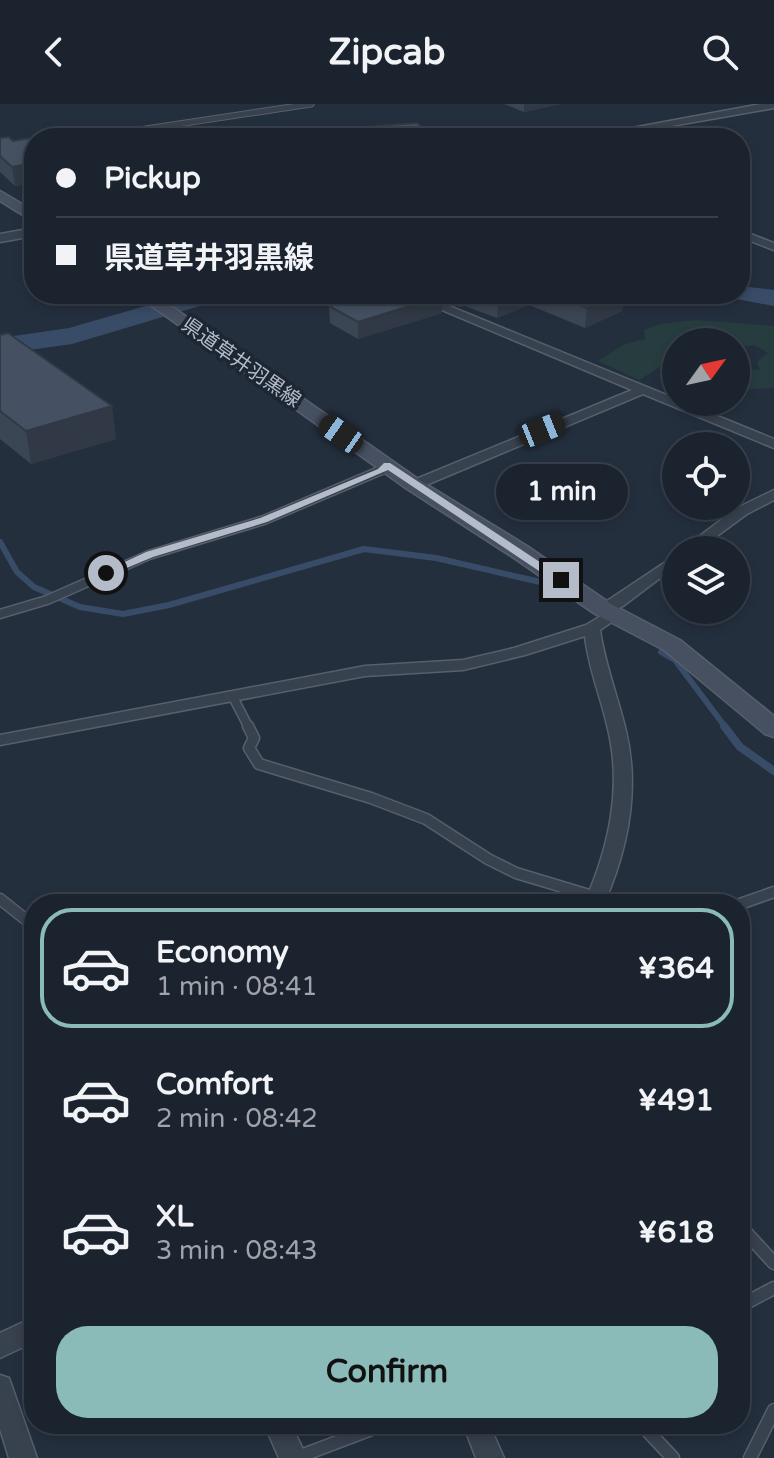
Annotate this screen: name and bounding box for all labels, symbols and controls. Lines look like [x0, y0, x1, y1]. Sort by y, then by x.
icon: back [32, 30, 76, 74]
icon: search [698, 30, 742, 74]
text: Zipcab [329, 31, 445, 74]
text: Pickup [104, 160, 201, 197]
text: 県道草井羽黒線 [104, 240, 314, 277]
street label: 県道草井羽黒線 [177, 313, 305, 413]
north arrow [662, 328, 750, 416]
map controls [662, 328, 750, 624]
car [314, 410, 368, 458]
car [515, 410, 569, 450]
button: locate [662, 432, 750, 520]
callout: 1 min [495, 464, 627, 520]
text: 1 min [527, 476, 597, 507]
button: layers [662, 536, 750, 624]
route start [88, 555, 124, 591]
route end [543, 562, 579, 598]
icon: car [60, 932, 132, 1004]
text: Economy [156, 934, 289, 971]
text: ¥364 [638, 950, 714, 987]
text: 1 min · 08:41 [156, 971, 318, 1002]
icon: car [60, 1064, 132, 1136]
text: Comfort [156, 1066, 274, 1103]
text: ¥491 [638, 1082, 714, 1119]
text: 2 min · 08:42 [156, 1103, 318, 1134]
icon: car [60, 1196, 132, 1268]
text: XL [156, 1198, 193, 1235]
text: ¥618 [638, 1214, 714, 1251]
text: 3 min · 08:43 [156, 1235, 318, 1266]
button: Confirm [56, 1326, 718, 1418]

